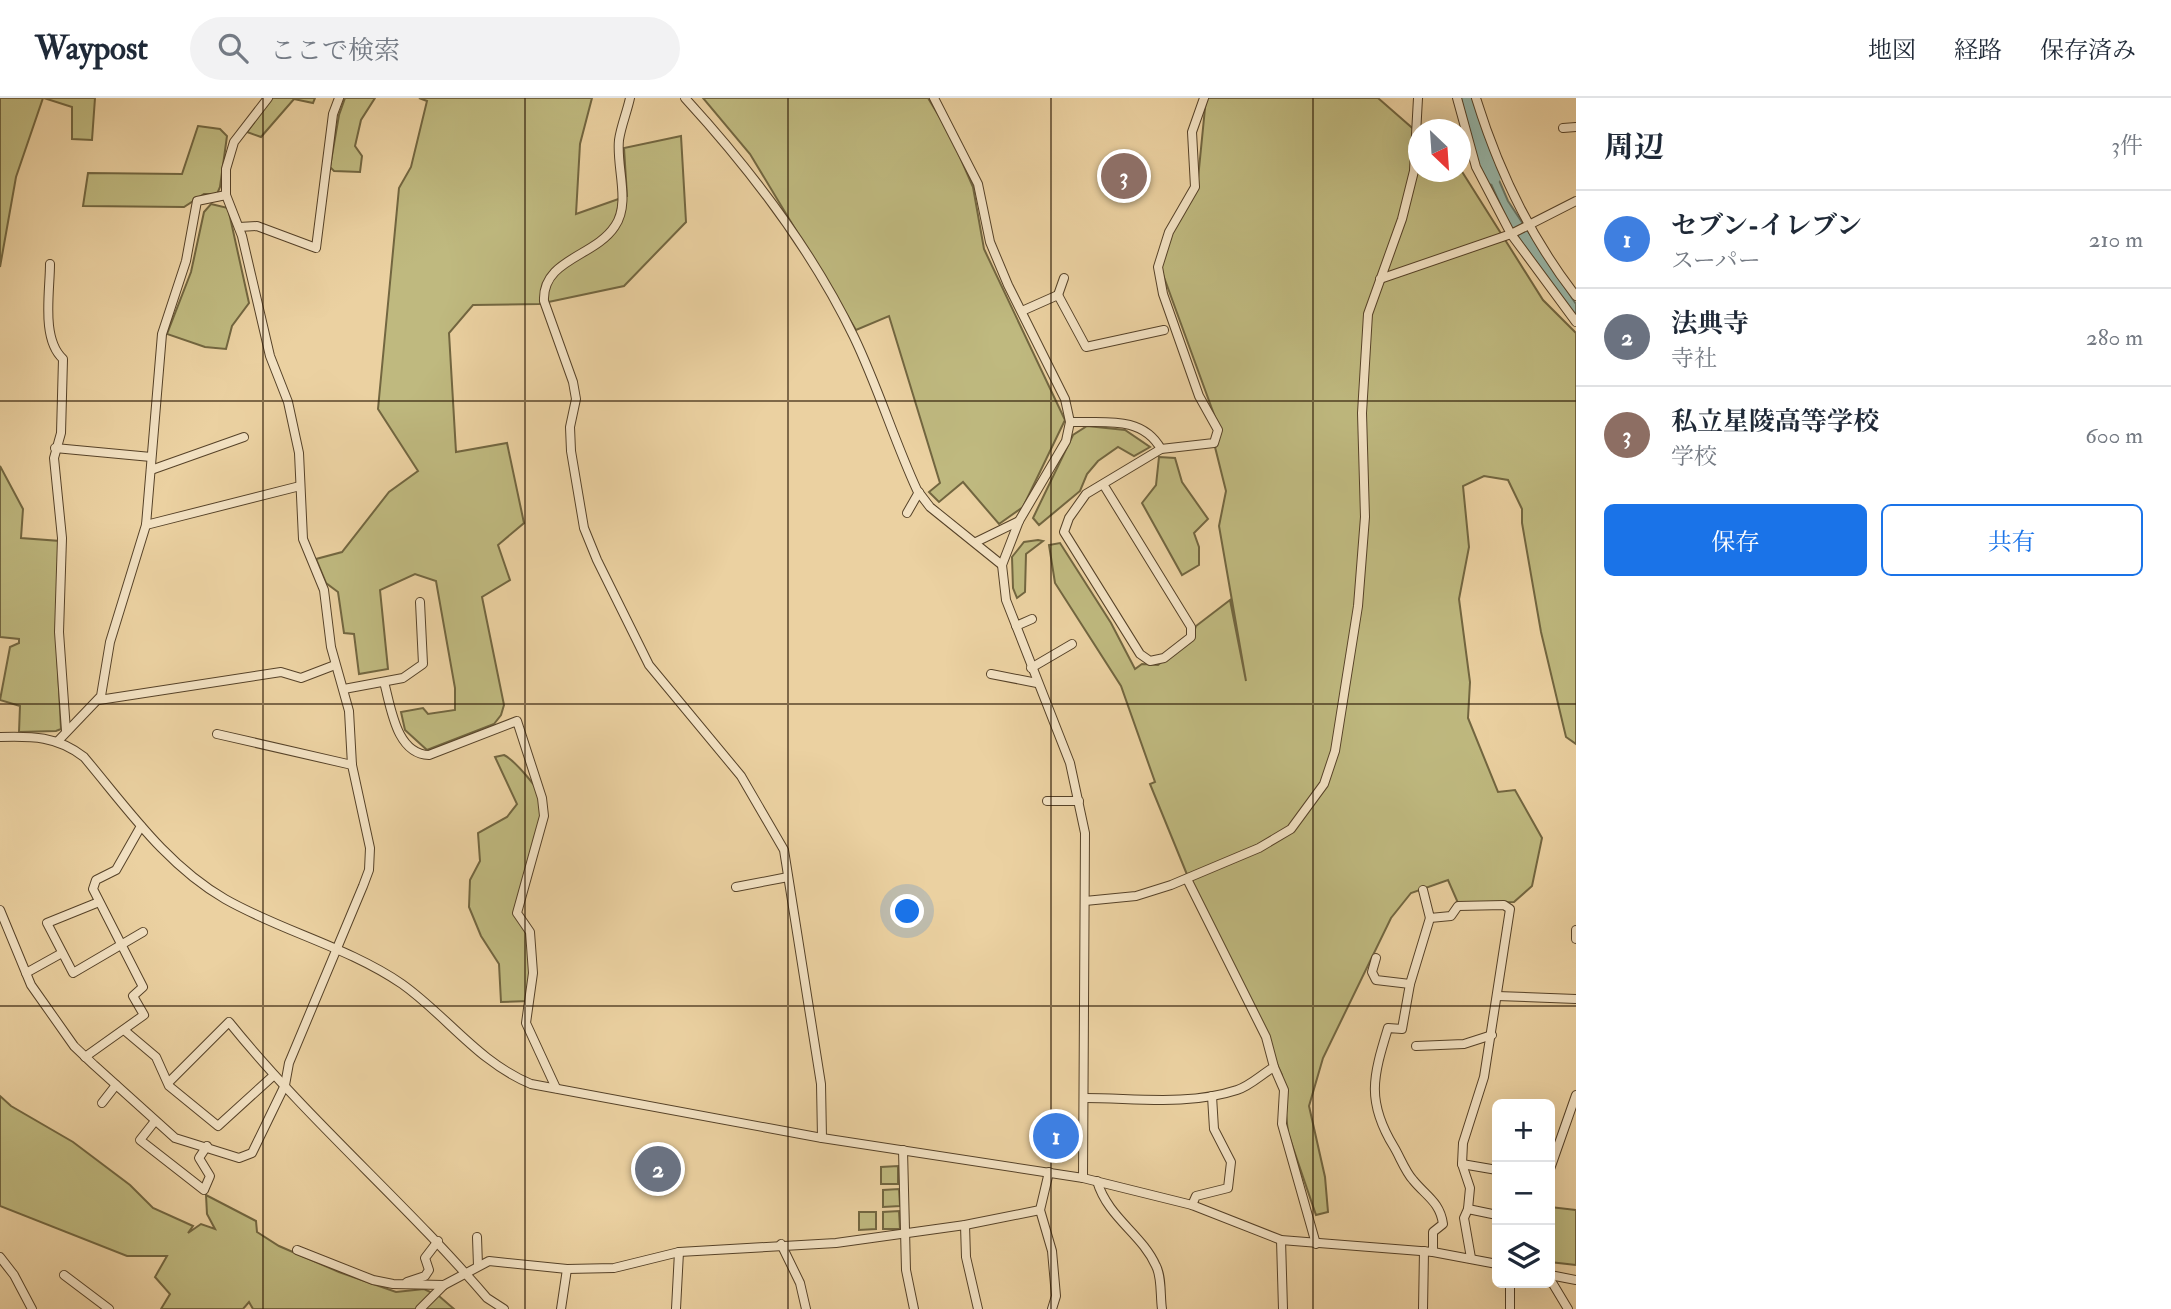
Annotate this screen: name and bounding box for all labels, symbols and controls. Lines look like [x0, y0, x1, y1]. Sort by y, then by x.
search box [190, 17, 680, 80]
text: Waypost [35, 28, 148, 69]
icon: search [214, 29, 252, 67]
text: ここで検索 [270, 35, 400, 67]
text: 地図 [1868, 35, 1916, 66]
text: 経路 [1954, 35, 2002, 66]
text: 保存済み [2040, 35, 2136, 66]
north arrow [1408, 119, 1471, 182]
text: 周辺 [1604, 129, 1664, 166]
text: 3件 [2111, 131, 2143, 160]
pin: 3 [1101, 150, 1147, 202]
text: セブン-イレブン [1671, 210, 1862, 242]
text: 1 [1623, 225, 1631, 254]
text: 210 m [2089, 225, 2143, 254]
text: スーパー [1671, 246, 1761, 275]
text: 法典寺 [1671, 308, 1749, 340]
text: 2 [1621, 323, 1633, 352]
text: 280 m [2086, 323, 2143, 352]
text: 寺社 [1671, 344, 1717, 373]
text: 私立星陵高等学校 [1671, 406, 1879, 438]
text: 3 [1623, 421, 1631, 450]
text: 600 m [2085, 421, 2143, 450]
text: 学校 [1671, 442, 1717, 471]
button: 保存 [1604, 504, 1867, 576]
button: 共有 [1881, 504, 2143, 576]
your location [890, 894, 924, 928]
map controls [1492, 1099, 1555, 1288]
button: + [1492, 1099, 1555, 1162]
pin: 1 [1033, 1110, 1079, 1162]
pin: 2 [635, 1143, 681, 1195]
button: − [1492, 1162, 1555, 1225]
button: layers [1492, 1225, 1555, 1288]

